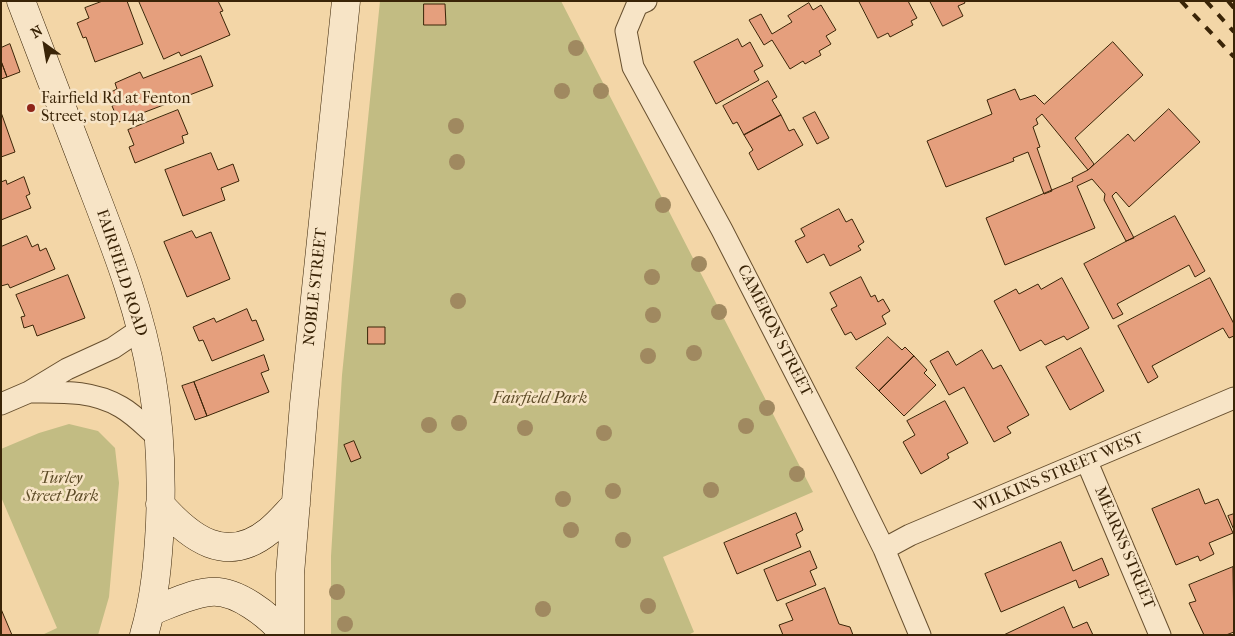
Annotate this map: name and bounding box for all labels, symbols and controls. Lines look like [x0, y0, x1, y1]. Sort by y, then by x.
north arrow [20, 20, 70, 70]
text: N [28, 22, 46, 42]
place label: Fairfield Rd at Fenton Street, stop 14a [41, 89, 190, 127]
marker: Fairfield Rd at Fenton Street, stop 14a [25, 102, 37, 114]
street label: FAIRFIELD ROAD [91, 207, 151, 339]
street label: NOBLE STREET [300, 227, 332, 347]
street label: CAMERON STREET [732, 262, 816, 400]
park label: Fairfield Park [493, 389, 587, 409]
street label: WILKINS STREET WEST [971, 429, 1147, 517]
park label: Turley Street Park [23, 469, 99, 507]
street label: MEARNS STREET [1090, 484, 1158, 612]

